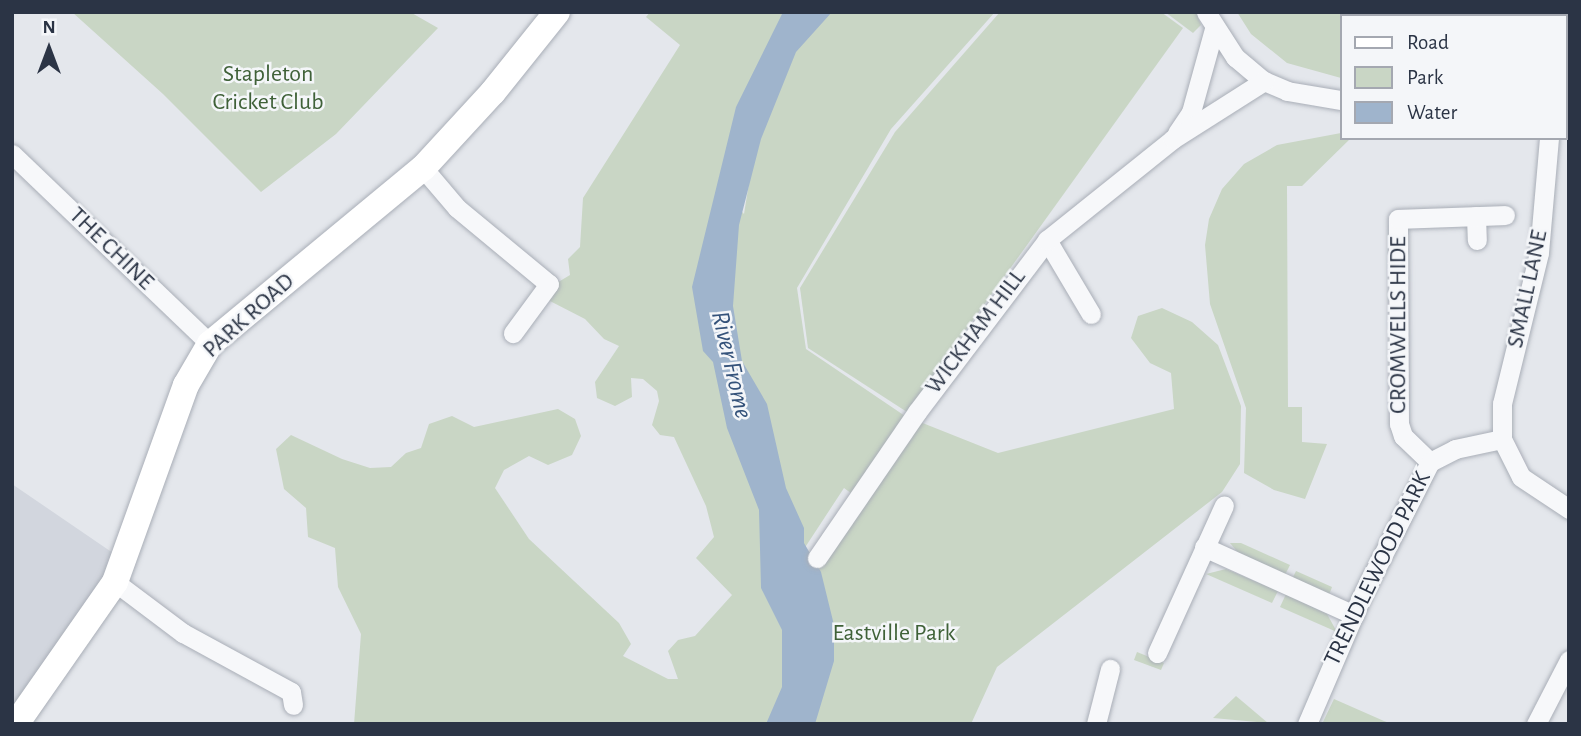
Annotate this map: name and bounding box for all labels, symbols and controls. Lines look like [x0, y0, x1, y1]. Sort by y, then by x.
north arrow [14, 14, 84, 84]
legend [1340, 14, 1567, 140]
text: N [42, 18, 56, 37]
text: Road [1407, 32, 1449, 53]
park label: Stapleton Cricket Club [212, 61, 324, 117]
text: Park [1407, 67, 1443, 88]
text: Water [1407, 102, 1457, 123]
street label: THE CHINE [63, 201, 159, 297]
street label: SMALL LANE [1501, 227, 1555, 351]
street label: CROMWELLS HIDE [1385, 236, 1413, 414]
street label: WICKHAM HILL [920, 264, 1032, 400]
street label: PARK ROAD [197, 268, 301, 364]
water label: River Frome [703, 308, 759, 422]
street label: TRENDLEWOOD PARK [1318, 467, 1438, 671]
park label: Eastville Park [833, 620, 955, 648]

